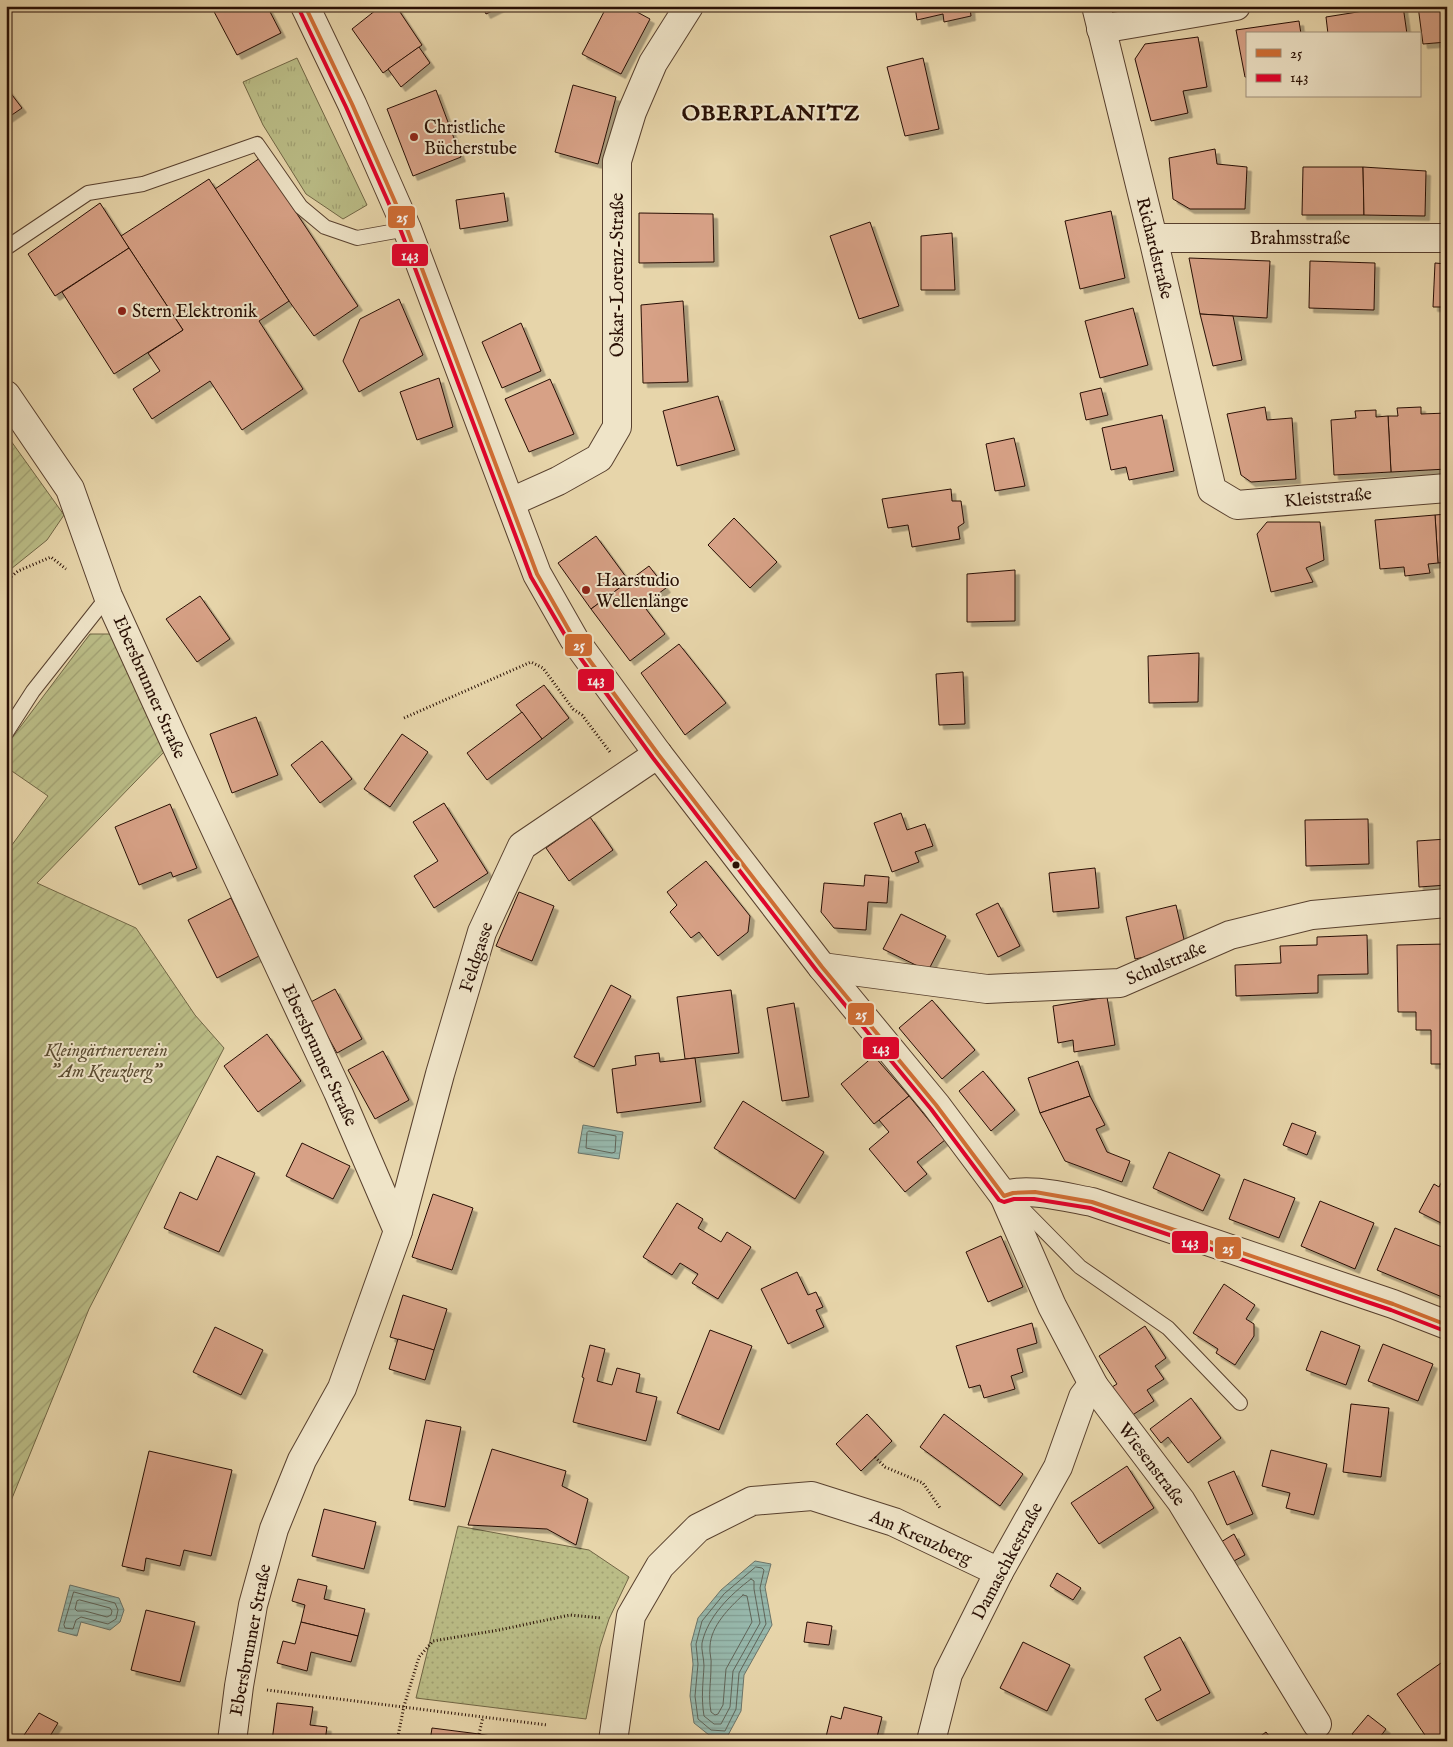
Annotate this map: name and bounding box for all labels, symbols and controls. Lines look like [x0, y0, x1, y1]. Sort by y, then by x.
legend [1246, 32, 1420, 98]
text: 25 [1290, 44, 1303, 63]
text: 143 [1290, 68, 1309, 87]
district label: OBERPLANITZ [682, 100, 860, 128]
place label: Christliche Bücherstube [424, 117, 517, 161]
marker: Christliche Bücherstube [408, 131, 420, 143]
street label: Oskar-Lorenz-Straße [607, 193, 630, 357]
street label: Richardstraße [1130, 195, 1177, 302]
line badge: 25 [387, 205, 416, 229]
text: 25 [396, 209, 408, 227]
street label: Brahmsstraße [1250, 228, 1350, 251]
line badge: 143 [391, 243, 429, 267]
text: 143 [401, 247, 419, 265]
place label: Stern Elektronik [132, 301, 258, 324]
marker: Stern Elektronik [116, 305, 128, 317]
street label: Kleiststraße [1283, 483, 1373, 514]
place label: Haarstudio Wellenlänge [596, 570, 688, 614]
marker: Haarstudio Wellenlänge [580, 584, 592, 596]
street label: Ebersbrunner Straße [107, 613, 190, 763]
line badge: 25 [564, 633, 593, 657]
text: 25 [573, 637, 585, 655]
line badge: 143 [577, 668, 615, 692]
text: 143 [587, 672, 605, 690]
unlabelled marker [731, 860, 741, 870]
street label: Feldgasse [455, 919, 500, 995]
street label: Schulstraße [1123, 937, 1210, 992]
street label: Ebersbrunner Straße [276, 981, 362, 1130]
line badge: 25 [847, 1002, 875, 1026]
text: 25 [855, 1006, 867, 1024]
line badge: 143 [862, 1036, 900, 1060]
park label: Kleingärtnerverein "Am Kreuzberg" [43, 1040, 168, 1084]
text: 143 [872, 1040, 890, 1058]
line badge: 143 [1171, 1230, 1209, 1254]
text: 143 [1181, 1234, 1199, 1252]
line badge: 25 [1214, 1236, 1242, 1260]
text: 25 [1222, 1240, 1234, 1258]
street label: Wiesenstraße [1112, 1419, 1190, 1511]
street label: Damaschkestraße [968, 1499, 1049, 1624]
street label: Am Kreuzberg [865, 1505, 975, 1571]
street label: Ebersbrunner Straße [225, 1562, 277, 1718]

